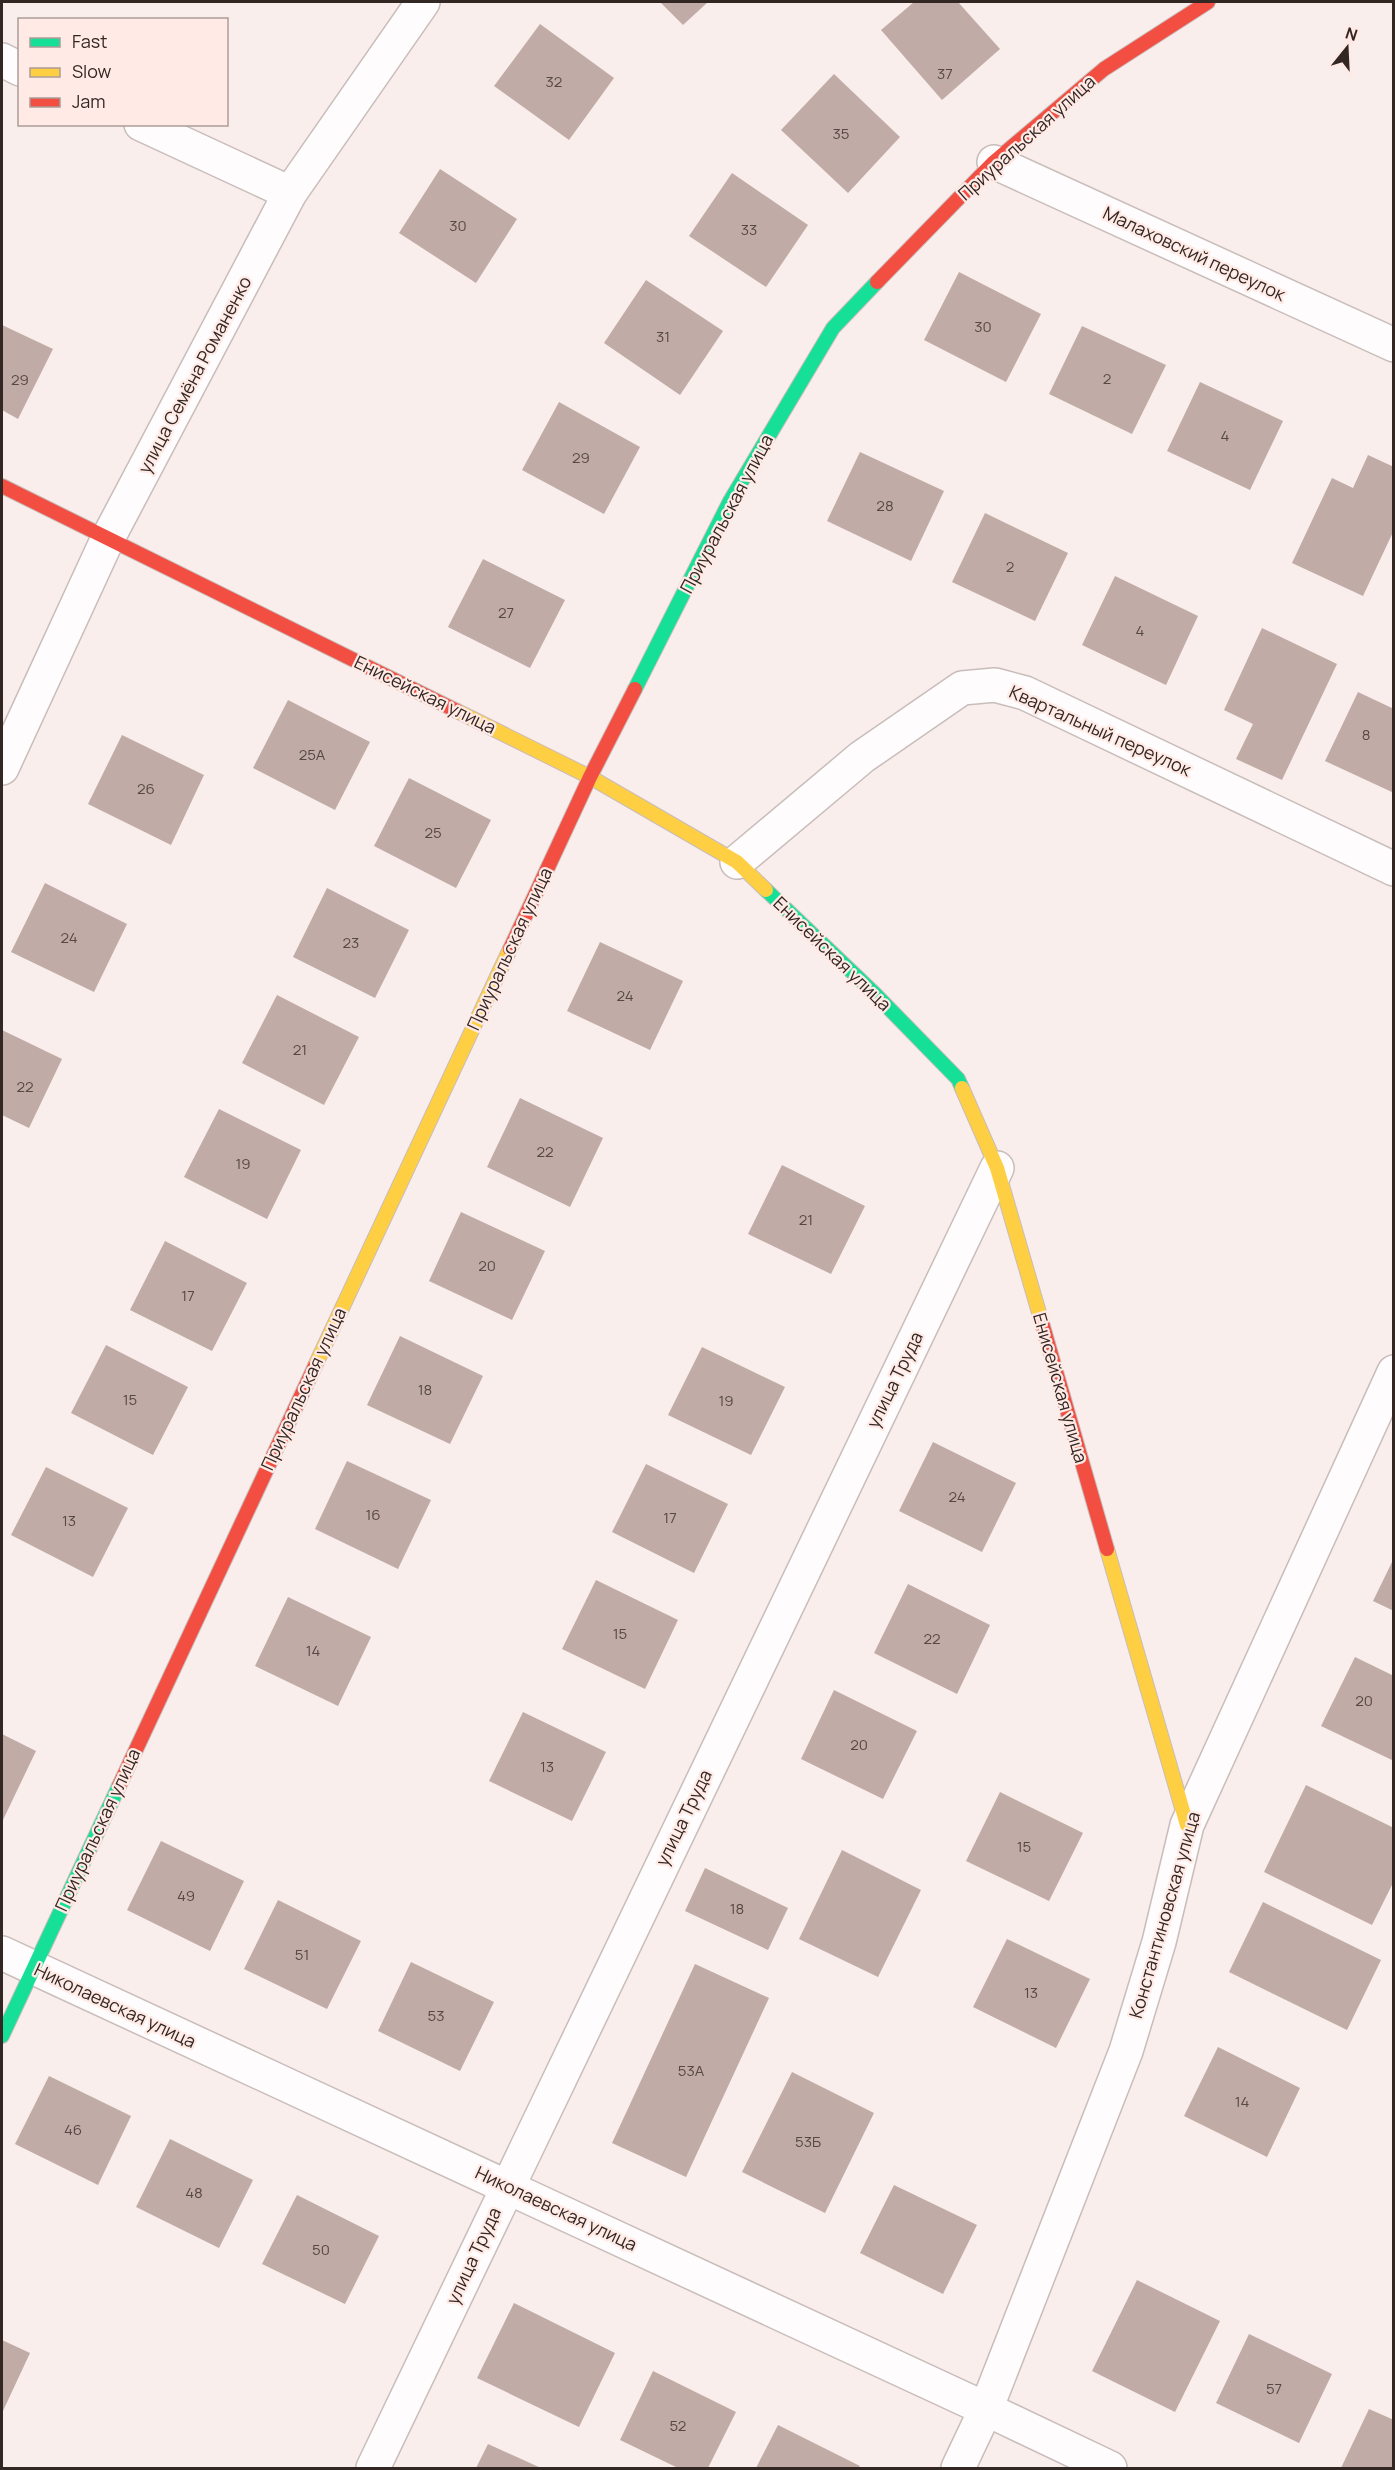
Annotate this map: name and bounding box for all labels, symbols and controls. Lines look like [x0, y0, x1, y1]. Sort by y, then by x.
legend [18, 18, 228, 126]
north arrow [1317, 18, 1377, 78]
text: N [1343, 21, 1361, 46]
text: Fast [72, 29, 107, 53]
text: Slow [72, 59, 112, 83]
house number: 37 [937, 63, 953, 84]
street label: Приуральская улица [953, 69, 1100, 205]
house number: 32 [546, 71, 562, 92]
text: Jam [72, 89, 106, 113]
house number: 35 [833, 123, 849, 144]
street label: Малаховский переулок [1099, 200, 1291, 306]
house number: 30 [449, 215, 467, 236]
house number: 33 [741, 219, 757, 240]
street label: улица Семёна Романенко [132, 272, 256, 477]
house number: 30 [974, 316, 992, 337]
house number: 31 [656, 326, 670, 347]
house number: 2 [1103, 368, 1111, 389]
house number: 29 [11, 369, 29, 390]
house number: 4 [1221, 425, 1230, 446]
street label: Приуральская улица [674, 430, 778, 597]
house number: 29 [572, 447, 590, 468]
house number: 28 [876, 495, 894, 516]
house number: 2 [1006, 556, 1014, 577]
house number: 27 [498, 602, 514, 623]
house number: 4 [1136, 620, 1145, 641]
street label: Енисейская улица [350, 649, 500, 739]
street label: Квартальный переулок [1006, 679, 1196, 782]
house number: 8 [1362, 724, 1370, 745]
house number: 25А [299, 744, 326, 765]
house number: 26 [137, 778, 155, 799]
house number: 25 [424, 822, 442, 843]
street label: Приуральская улица [461, 863, 557, 1034]
street label: Енисейская улица [769, 891, 897, 1016]
house number: 24 [60, 927, 78, 948]
house number: 23 [343, 932, 359, 953]
house number: 24 [616, 985, 634, 1006]
house number: 21 [293, 1039, 307, 1060]
house number: 22 [16, 1076, 34, 1097]
house number: 22 [536, 1141, 554, 1162]
house number: 19 [235, 1153, 251, 1174]
house number: 21 [799, 1209, 813, 1230]
house number: 20 [478, 1255, 496, 1276]
house number: 17 [181, 1285, 195, 1306]
street label: Приуральская улица [255, 1303, 351, 1474]
street label: Енисейская улица [1028, 1310, 1094, 1466]
street label: улица Труда [860, 1327, 928, 1432]
house number: 18 [418, 1379, 432, 1400]
house number: 15 [123, 1389, 137, 1410]
house number: 19 [718, 1390, 734, 1411]
house number: 24 [948, 1486, 966, 1507]
house number: 16 [365, 1504, 381, 1525]
house number: 17 [663, 1507, 677, 1528]
house number: 13 [62, 1510, 76, 1531]
house number: 15 [613, 1623, 627, 1644]
house number: 22 [923, 1628, 941, 1649]
house number: 14 [306, 1640, 320, 1661]
house number: 20 [1355, 1690, 1373, 1711]
house number: 20 [850, 1734, 868, 1755]
street label: Приуральская улица [49, 1744, 145, 1915]
house number: 13 [540, 1756, 554, 1777]
street label: улица Труда [649, 1765, 717, 1870]
street label: Константиновская улица [1123, 1809, 1205, 2021]
house number: 15 [1017, 1836, 1031, 1857]
house number: 49 [177, 1885, 195, 1906]
house number: 18 [730, 1898, 744, 1919]
house number: 51 [295, 1944, 309, 1965]
street label: Николаевская улица [31, 1957, 200, 2053]
house number: 13 [1024, 1982, 1038, 2003]
house number: 53 [428, 2005, 444, 2026]
house number: 53А [678, 2060, 705, 2081]
house number: 14 [1235, 2091, 1249, 2112]
house number: 46 [64, 2119, 82, 2140]
house number: 53Б [795, 2131, 821, 2152]
street label: Николаевская улица [472, 2160, 641, 2256]
house number: 48 [185, 2182, 203, 2203]
street label: улица Труда [440, 2203, 506, 2308]
house number: 50 [312, 2239, 330, 2260]
house number: 57 [1266, 2378, 1282, 2399]
house number: 52 [670, 2415, 686, 2436]

